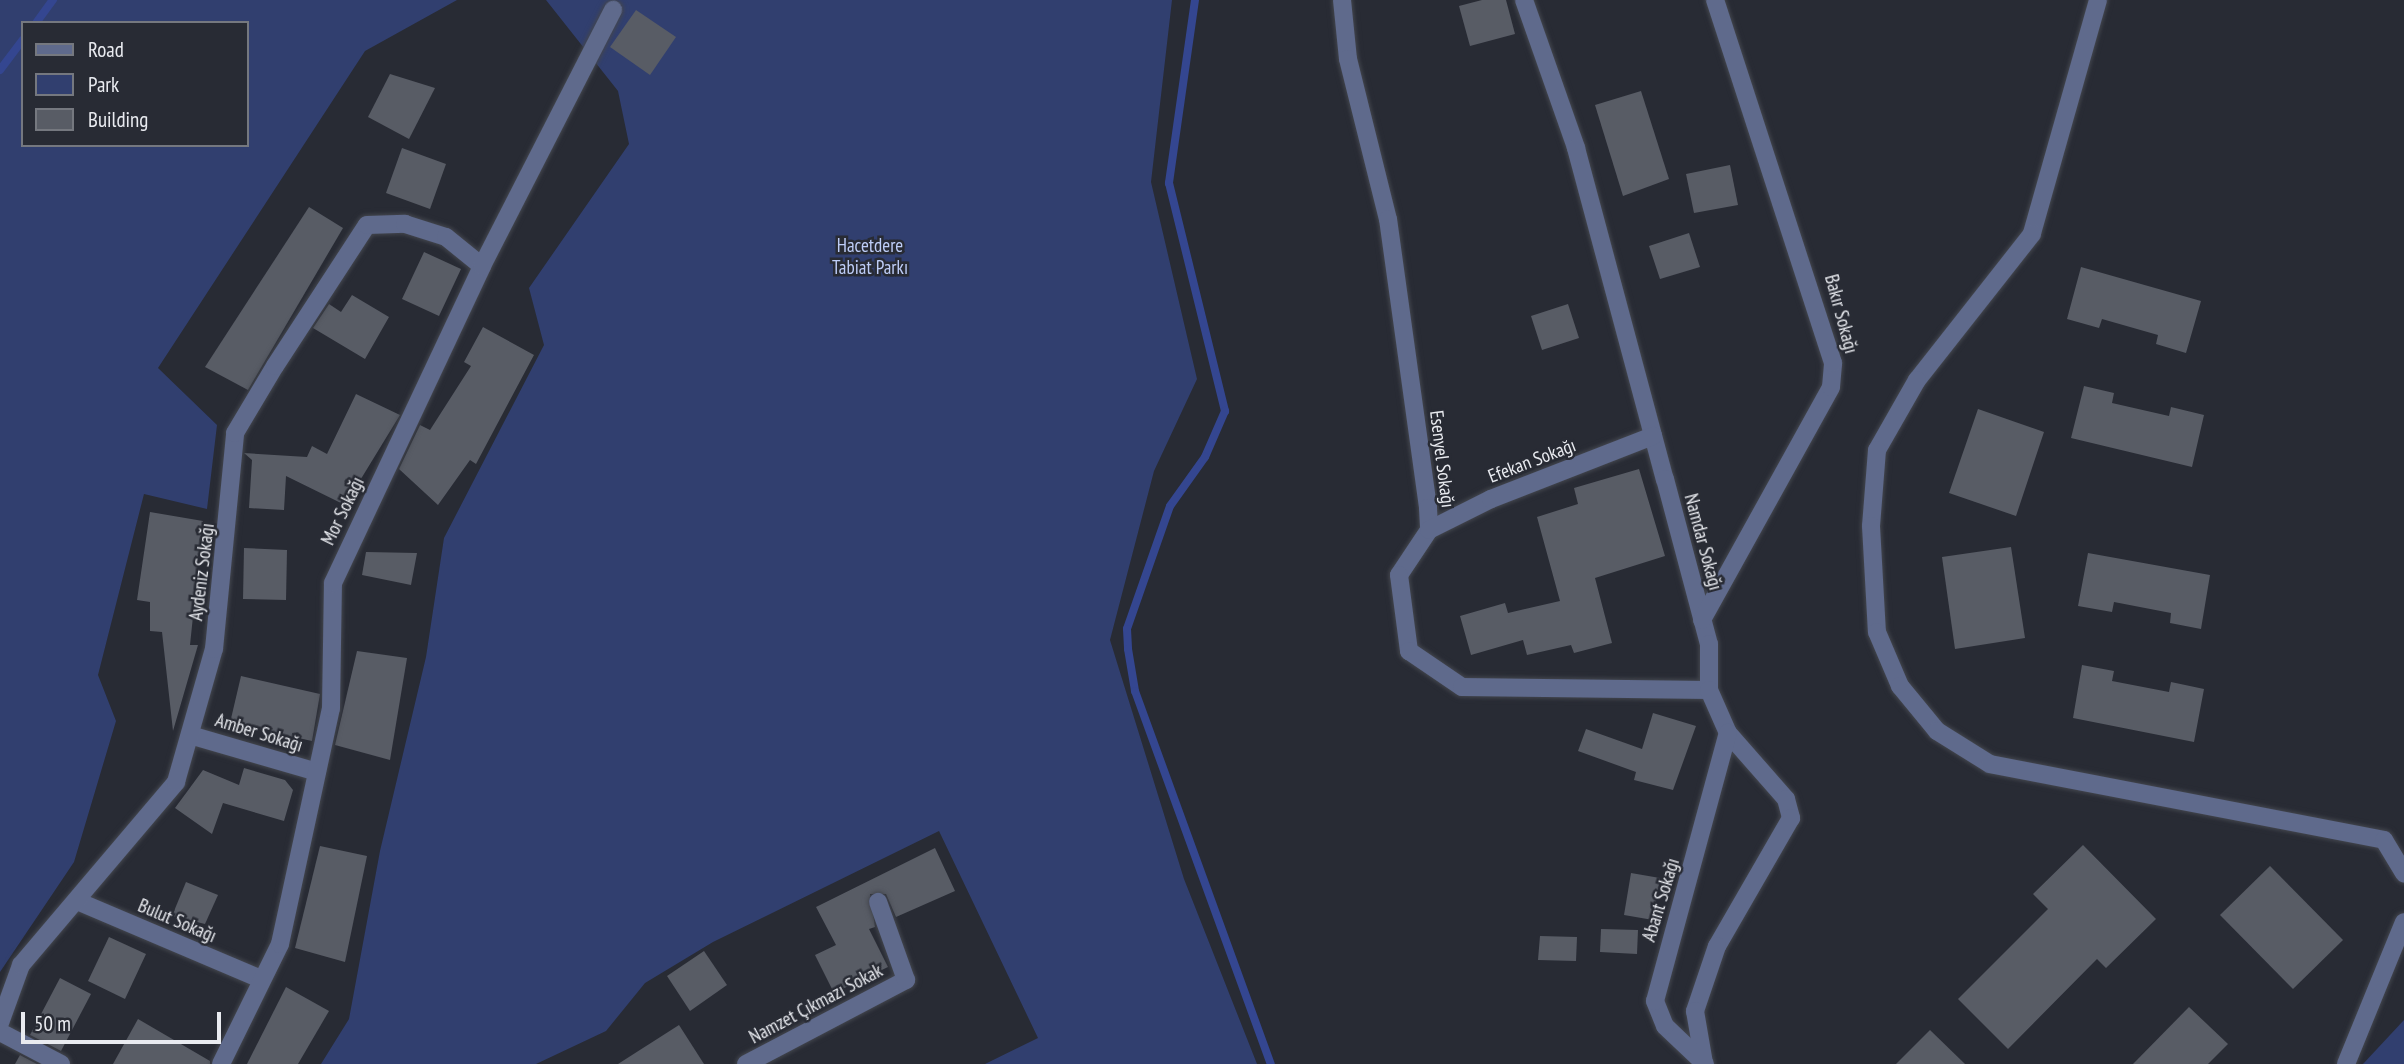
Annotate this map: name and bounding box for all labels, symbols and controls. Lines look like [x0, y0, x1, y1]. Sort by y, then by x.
legend [21, 21, 248, 147]
text: Road [88, 36, 124, 63]
text: Park [88, 71, 119, 98]
text: Building [88, 106, 148, 133]
park label: Hacetdere Tabiat Parkı [832, 235, 908, 279]
street label: Bakır Sokağı [1820, 272, 1862, 356]
street label: Esenyel Sokağı [1425, 409, 1459, 509]
street label: Efekan Sokağı [1485, 434, 1579, 488]
street label: Mor Sokağı [317, 473, 369, 549]
street label: Namdar Sokağı [1679, 491, 1727, 593]
street label: Aydeniz Sokağı [185, 522, 219, 622]
street label: Amber Sokağı [212, 709, 306, 757]
street label: Abant Sokağı [1638, 856, 1684, 944]
street label: Bulut Sokağı [134, 894, 220, 948]
street label: Namzet Çıkmazı Sokak [745, 959, 887, 1049]
scale bar [24, 998, 224, 1042]
text: 50 m [34, 1010, 71, 1037]

